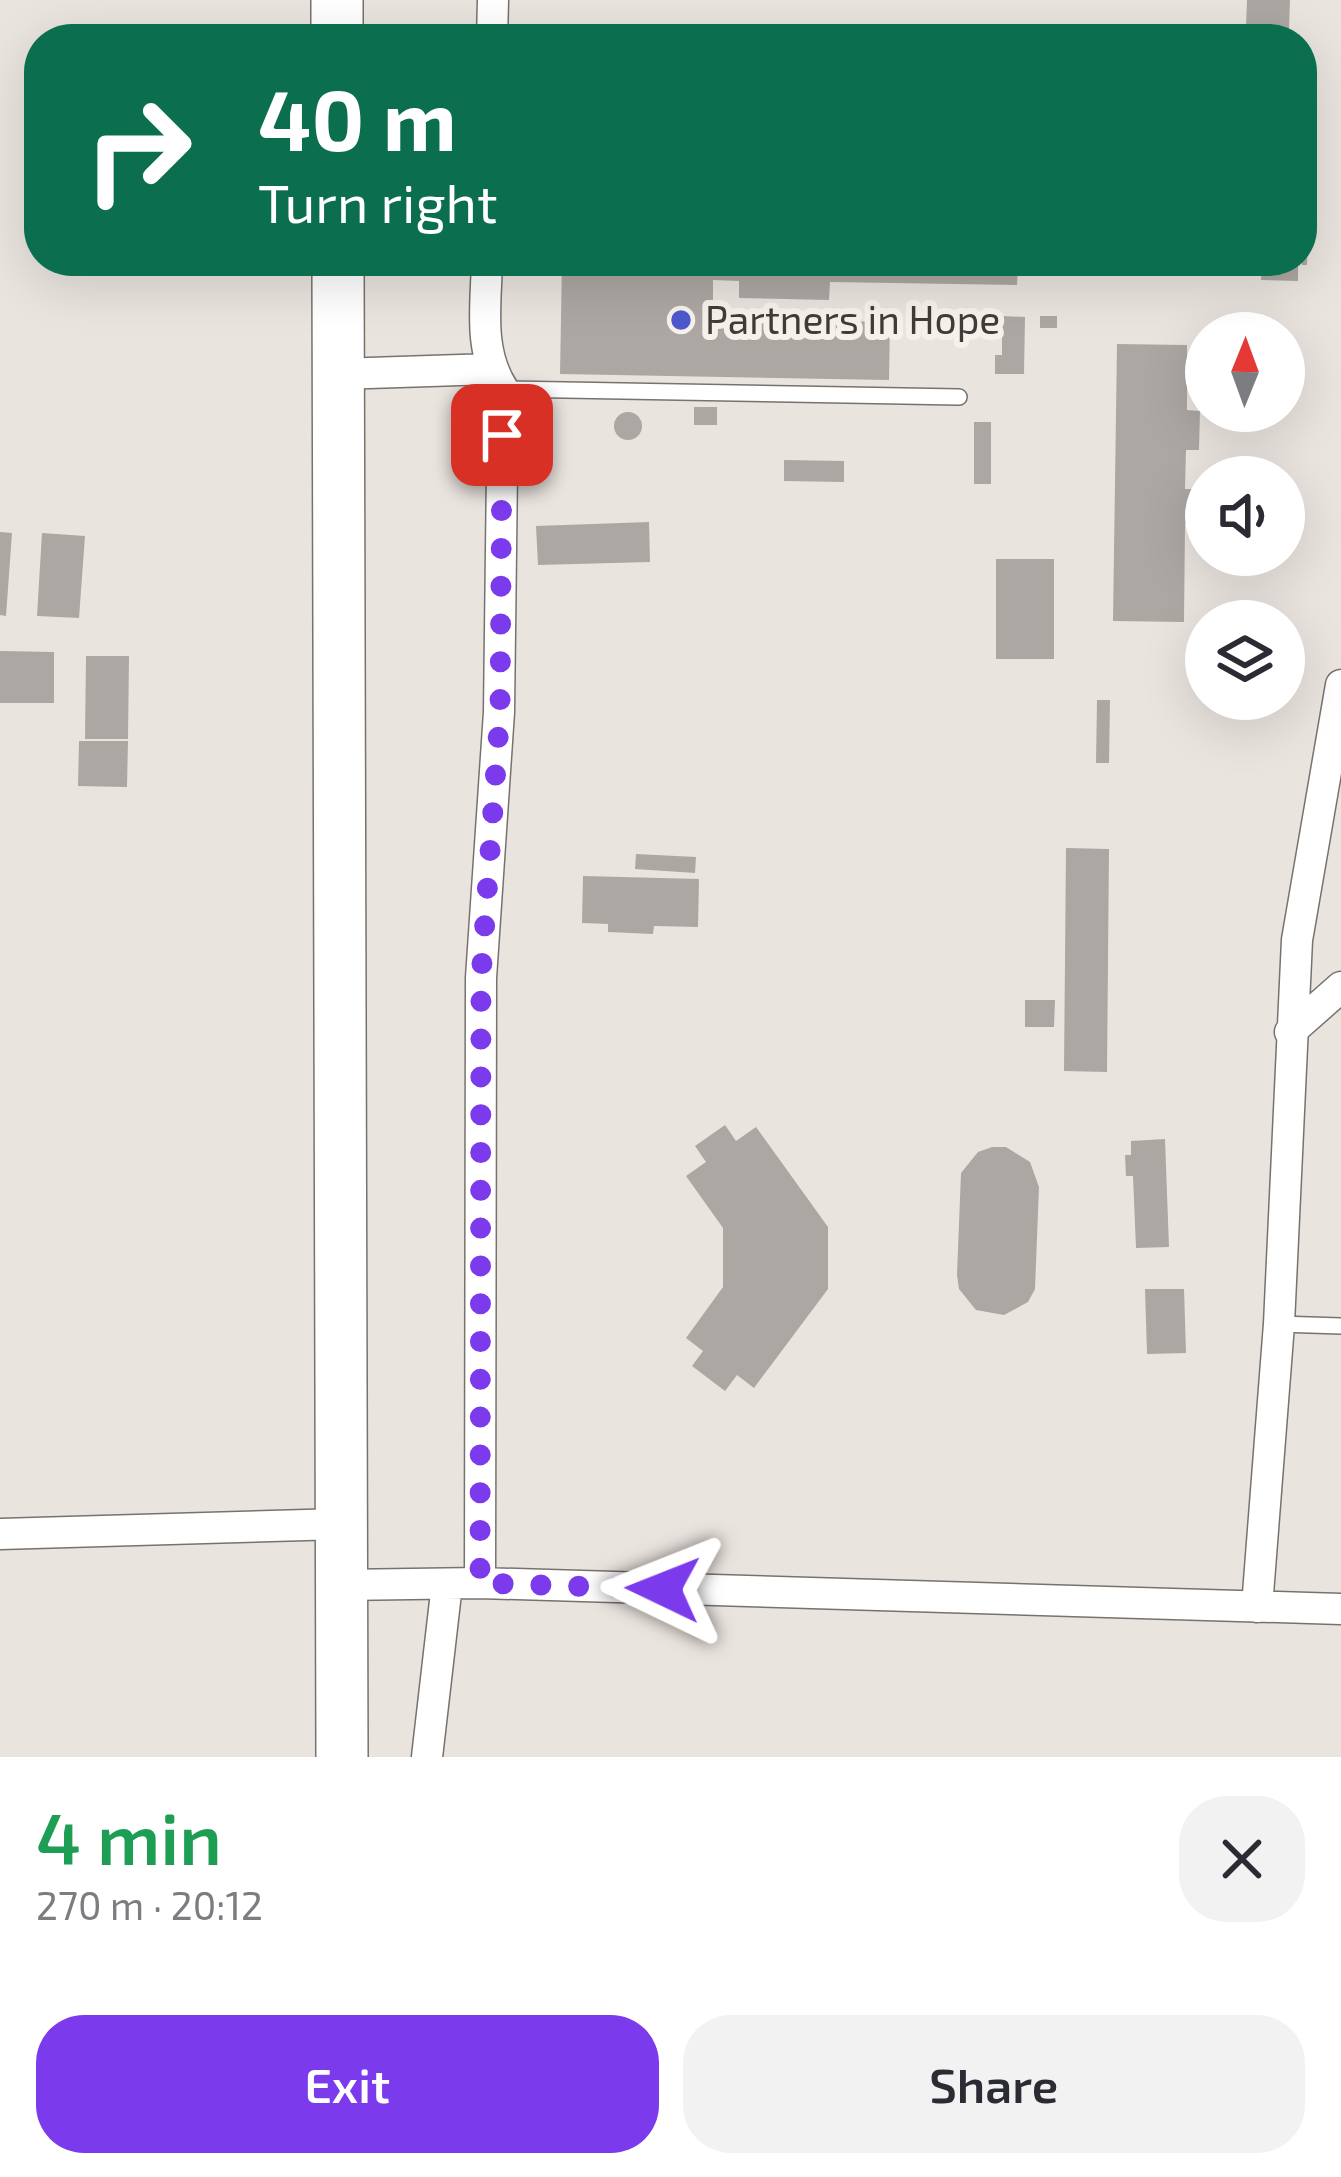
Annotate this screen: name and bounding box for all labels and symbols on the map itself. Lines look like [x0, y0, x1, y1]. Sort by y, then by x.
place label: Partners in Hope [705, 295, 1000, 342]
marker: Partners in Hope [668, 307, 694, 333]
north arrow [1185, 312, 1305, 432]
pin [451, 384, 553, 486]
position arrow [600, 1526, 726, 1652]

